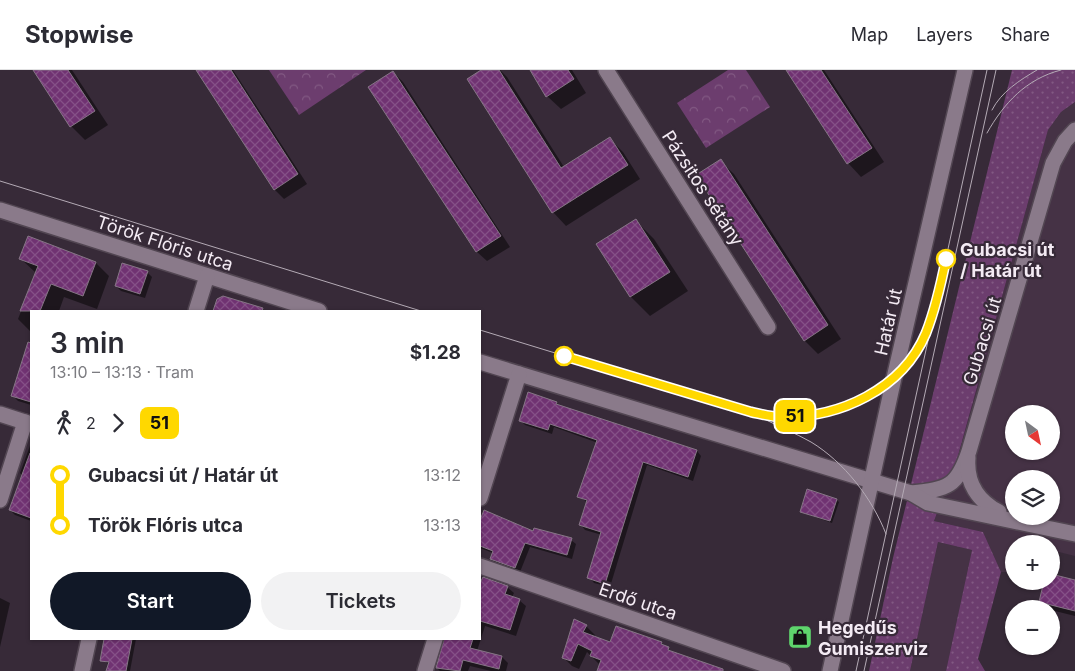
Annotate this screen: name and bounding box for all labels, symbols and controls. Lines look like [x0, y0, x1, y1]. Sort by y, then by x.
text: Stopwise [25, 20, 133, 49]
text: Map [851, 24, 888, 45]
text: Layers [916, 24, 973, 45]
text: Share [1001, 24, 1050, 45]
street label: Pázsitos sétány [658, 126, 748, 250]
street label: Török Flóris utca [94, 211, 236, 275]
place label: Gubacsi út / Határ út [960, 239, 1055, 281]
marker: Gubacsi út / Határ út [936, 249, 956, 269]
street label: Határ út [870, 286, 906, 357]
street label: Gubacsi út [959, 294, 1005, 388]
text: 3 min [50, 326, 125, 360]
text: $1.28 [410, 341, 461, 364]
unlabelled marker [554, 346, 574, 366]
text: 13:10 – 13:13 · Tram [50, 362, 194, 382]
line badge: 51 [772, 400, 818, 432]
text: 51 [785, 405, 805, 426]
north arrow [1005, 405, 1060, 460]
map controls [1005, 405, 1060, 655]
icon: walk [50, 409, 78, 437]
icon: forward [104, 409, 132, 437]
text: 51 [150, 412, 169, 433]
text: 2 [86, 413, 96, 433]
text: Gubacsi út / Határ út [88, 464, 278, 487]
text: 13:12 [424, 465, 461, 485]
button: layers [1005, 470, 1060, 525]
text: Török Flóris utca [88, 514, 243, 537]
text: 13:13 [424, 515, 461, 535]
button: + [1005, 535, 1060, 590]
button: Start [50, 572, 251, 630]
button: Tickets [261, 572, 461, 630]
street label: Erdő utca [596, 578, 680, 624]
button: − [1005, 600, 1060, 655]
place label: Hegedűs Gumiszerviz [818, 617, 928, 659]
shop icon: Hegedűs Gumiszerviz [787, 624, 813, 650]

